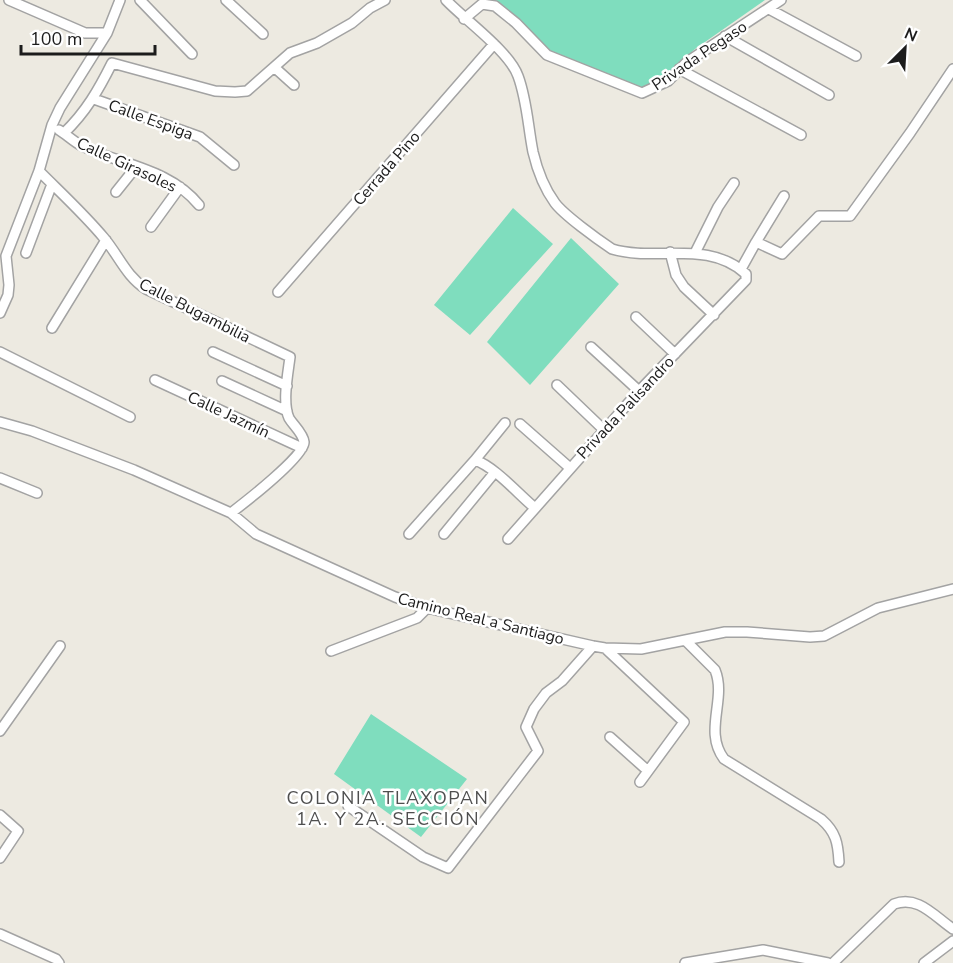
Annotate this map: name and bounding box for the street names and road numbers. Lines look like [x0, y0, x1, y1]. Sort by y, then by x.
street label: Privada Pegaso [648, 16, 752, 96]
street label: Calle Espiga [105, 94, 196, 145]
street label: Cerrada Pino [348, 127, 425, 211]
street label: Calle Girasoles [73, 132, 180, 198]
street label: Calle Bugambilia [135, 273, 254, 348]
street label: Privada Palisandro [572, 351, 679, 464]
street label: Calle Jazmín [184, 386, 273, 444]
street label: Camino Real a Santiago [395, 588, 566, 650]

